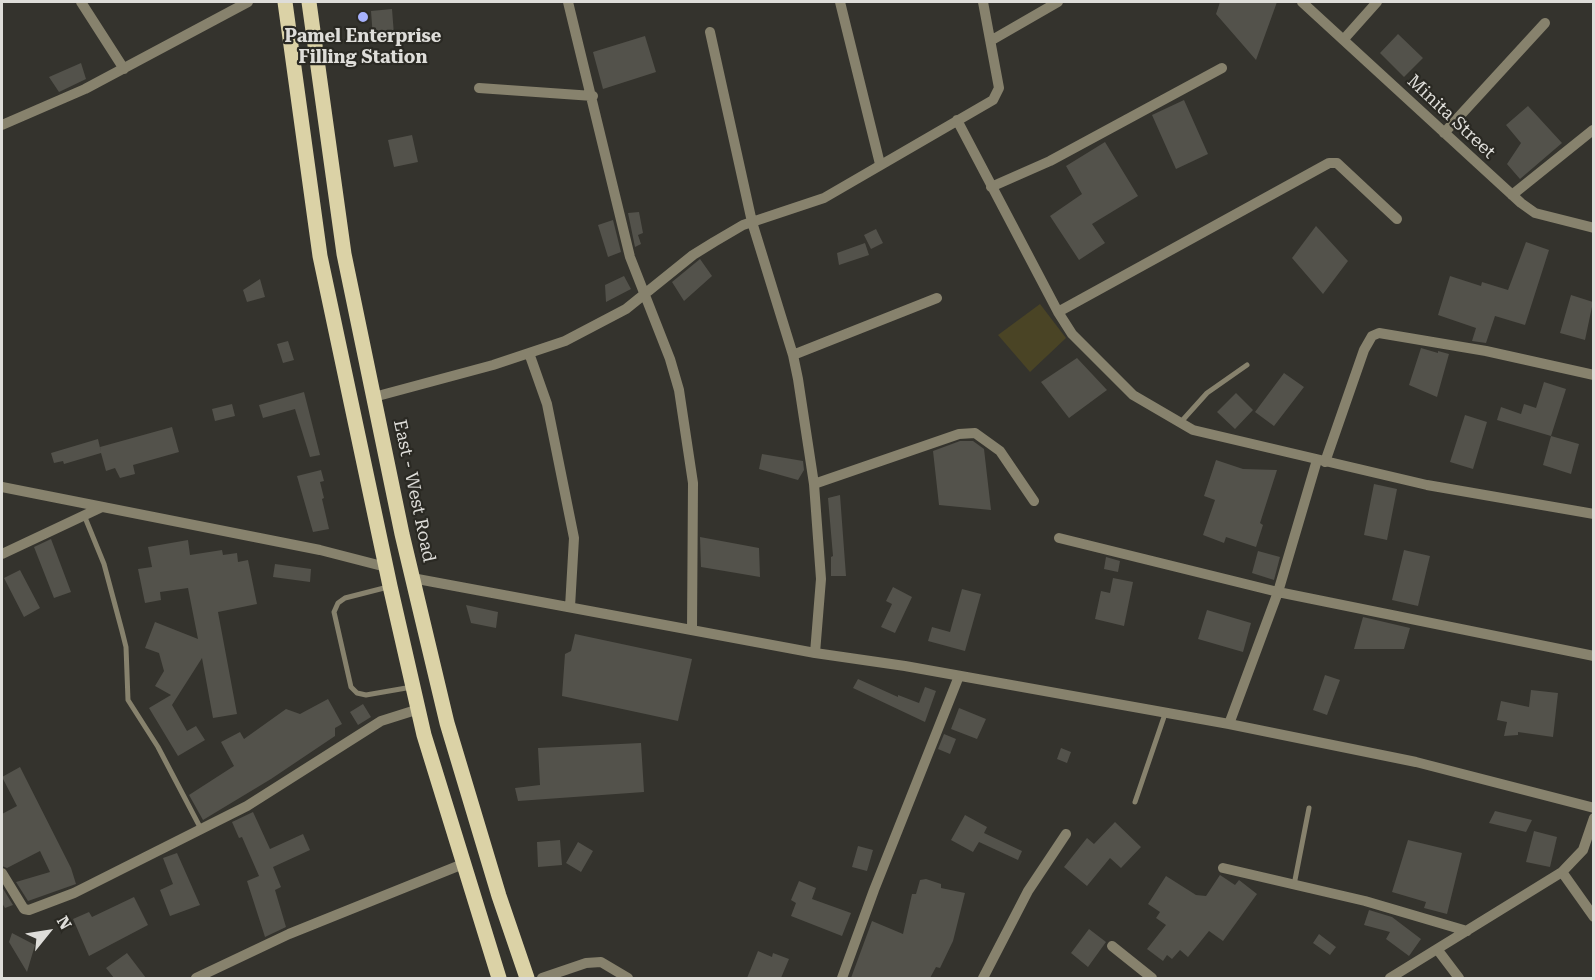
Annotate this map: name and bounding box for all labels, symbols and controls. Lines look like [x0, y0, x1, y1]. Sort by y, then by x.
marker: Pamel Enterprise Filling Station [356, 10, 370, 24]
place label: Pamel Enterprise Filling Station [285, 26, 441, 68]
street label: Minita Street [1402, 71, 1500, 163]
street label: East - West Road [388, 418, 440, 564]
north arrow [18, 902, 78, 962]
text: N [53, 913, 75, 933]

